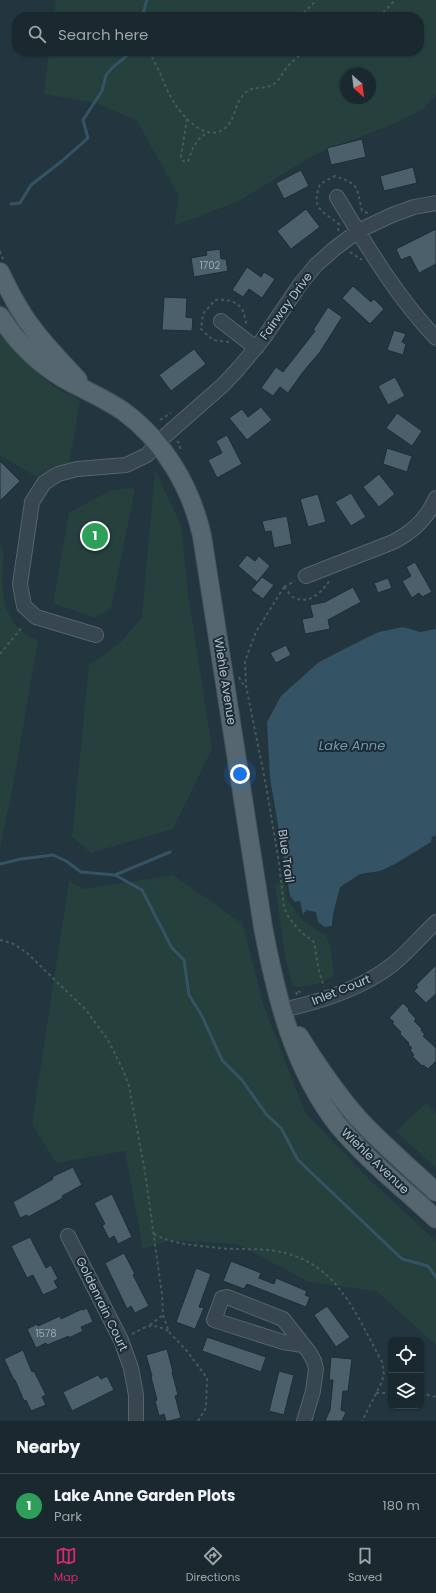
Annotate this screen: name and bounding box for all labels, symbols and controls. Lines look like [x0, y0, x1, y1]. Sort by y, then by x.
search box [12, 12, 424, 56]
icon: search [26, 23, 48, 45]
text: Search here [58, 24, 148, 45]
north arrow [340, 68, 376, 104]
house number: 1702 [200, 258, 221, 273]
street label: Fairway Drive [255, 269, 316, 343]
pin: 1 [82, 521, 108, 551]
street label: Wiehle Avenue [210, 636, 241, 726]
water label: Lake Anne [319, 736, 385, 755]
your location [230, 764, 250, 784]
street label: Blue Trail [274, 828, 299, 884]
street label: Inlet Court [309, 970, 373, 1009]
street label: Wiehle Avenue [338, 1124, 413, 1197]
street label: Goldenrain Court [72, 1254, 133, 1354]
house number: 1578 [35, 1326, 57, 1341]
map controls [388, 1337, 424, 1409]
button: locate [388, 1337, 424, 1373]
button: layers [388, 1373, 424, 1409]
text: Nearby [16, 1435, 80, 1459]
text: Lake Anne Garden Plots [54, 1485, 235, 1506]
text: 1 [27, 1496, 31, 1515]
text: 180 m [383, 1496, 420, 1515]
text: Park [54, 1507, 82, 1526]
tab: Map [54, 1545, 78, 1586]
tab: Directions [186, 1545, 240, 1586]
tab: Saved [348, 1545, 382, 1586]

